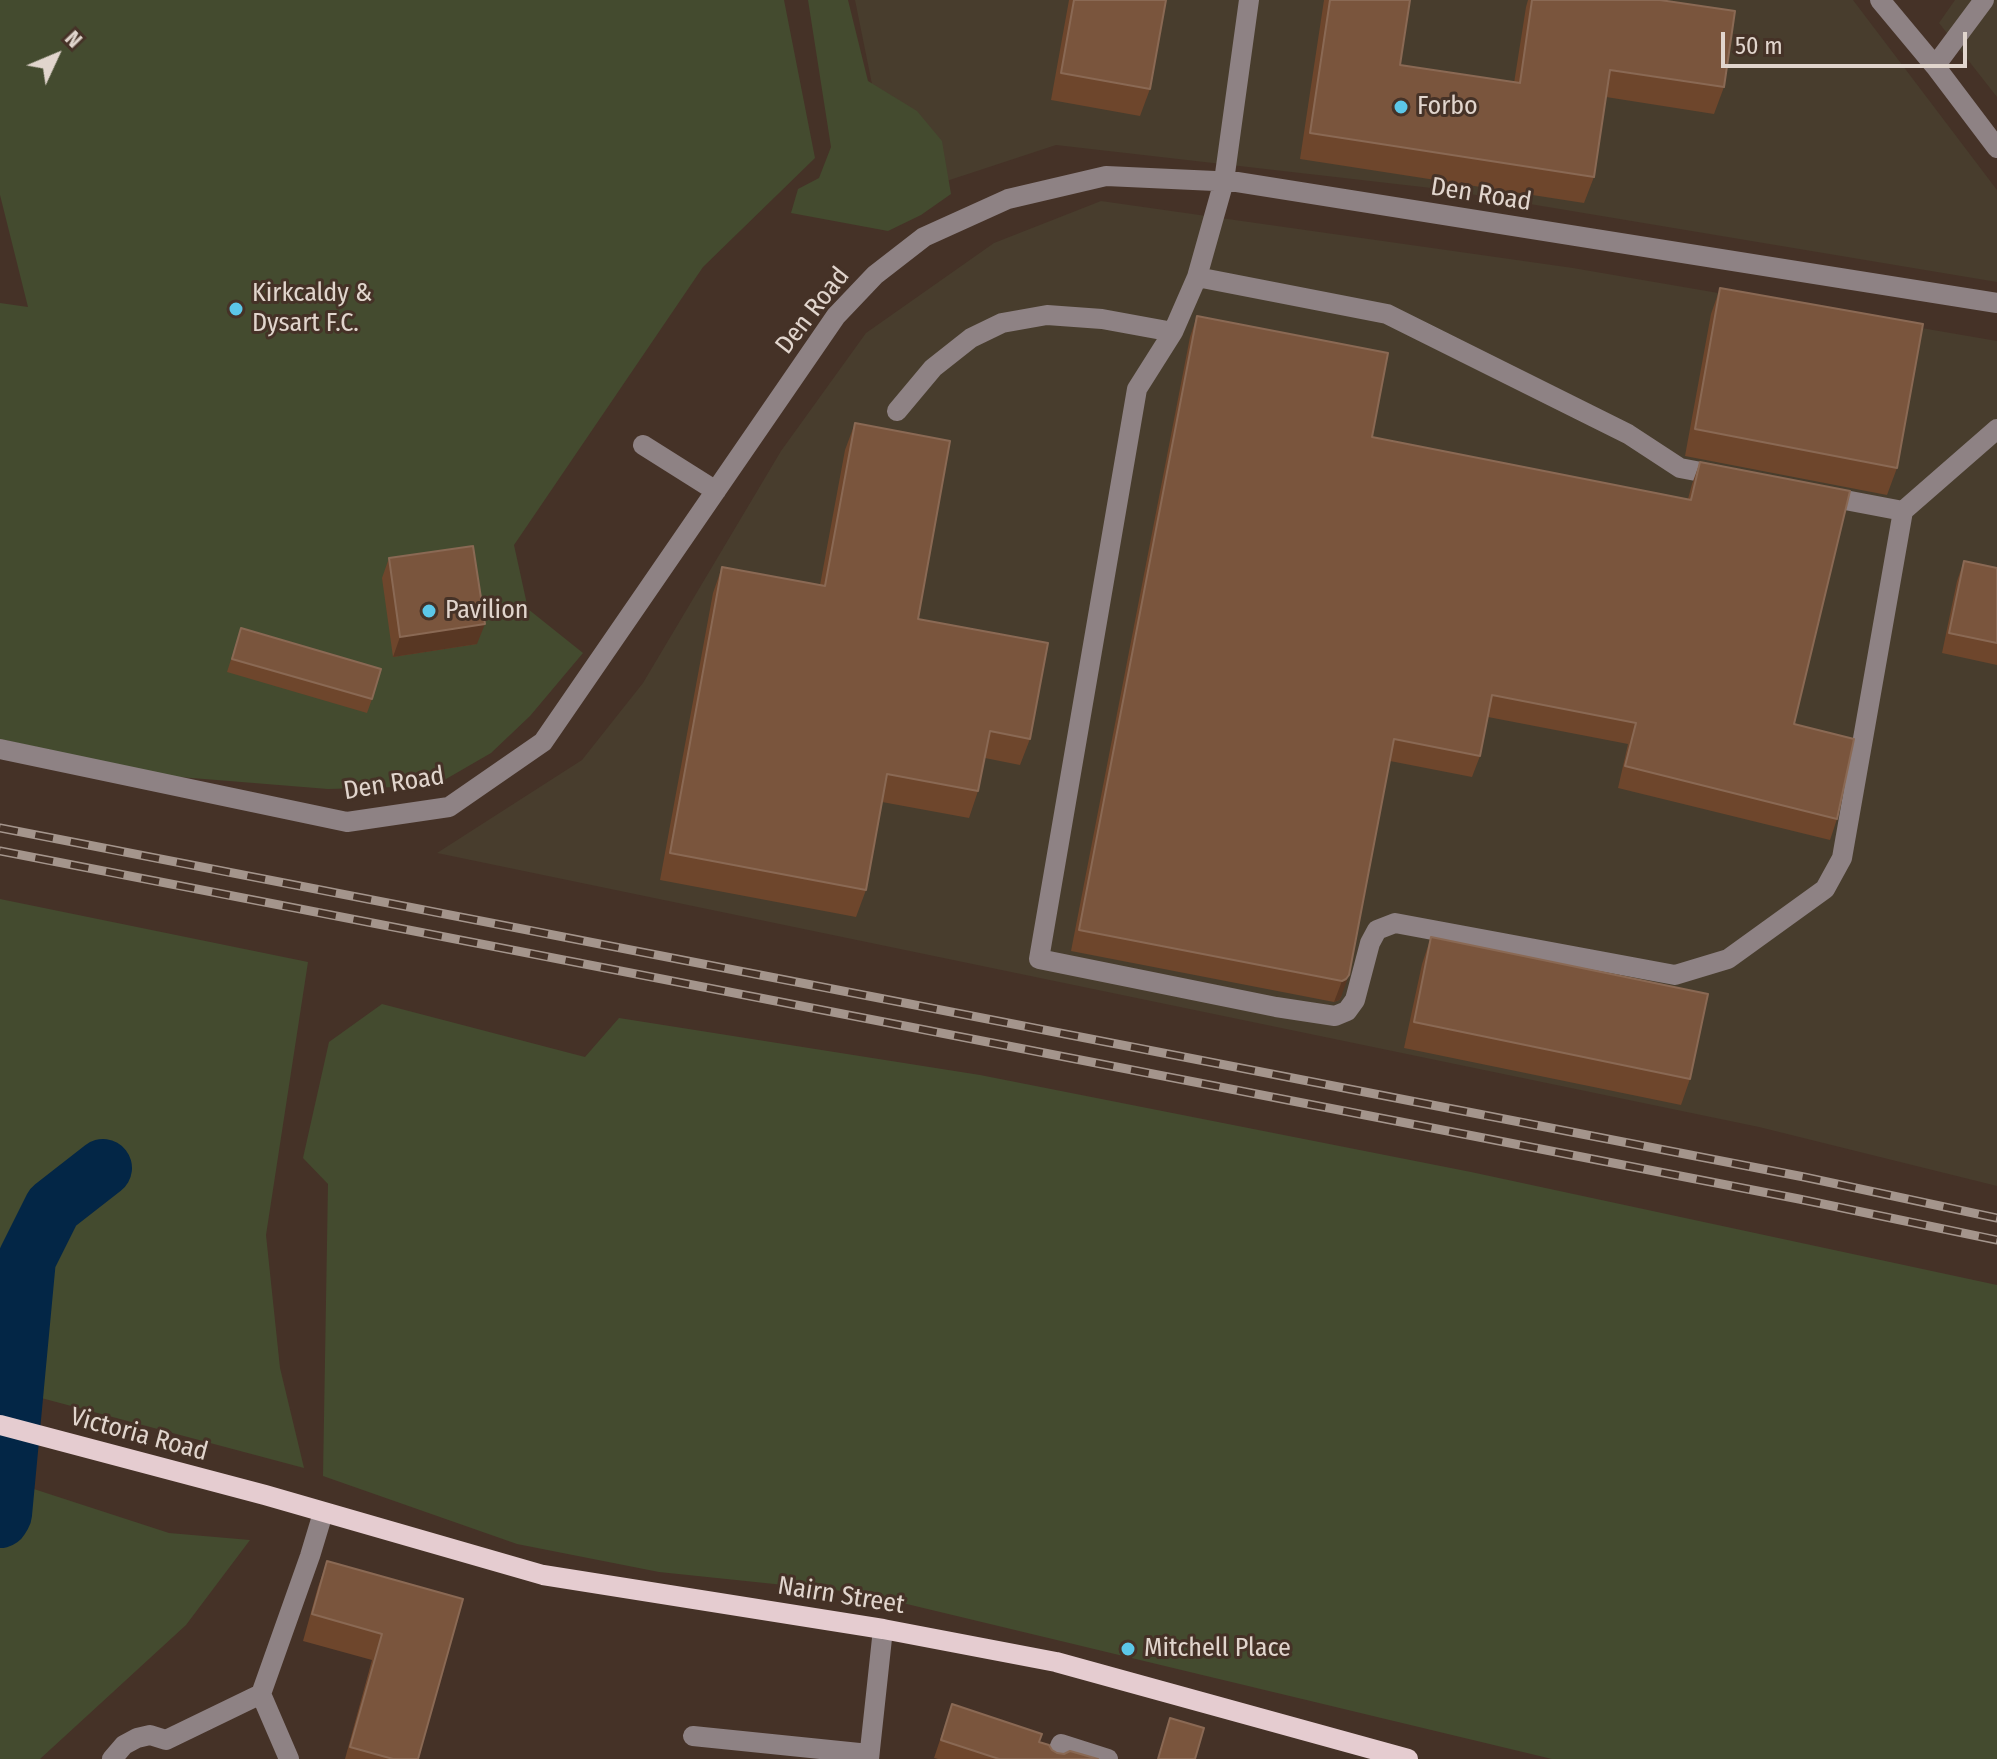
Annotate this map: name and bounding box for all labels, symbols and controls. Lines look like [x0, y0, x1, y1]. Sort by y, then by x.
north arrow [16, 16, 96, 96]
scale bar [1725, 16, 1971, 66]
text: N [59, 25, 88, 53]
text: 50 m [1735, 32, 1783, 60]
place label: Forbo [1417, 91, 1478, 123]
marker: Forbo [1392, 98, 1410, 116]
street label: Den Road [1428, 172, 1534, 218]
street label: Den Road [769, 261, 857, 361]
place label: Kirkcaldy & Dysart F.C. [252, 278, 372, 340]
marker: Kirkcaldy & Dysart F.C. [227, 300, 245, 318]
place label: Pavilion [445, 595, 529, 627]
marker: Pavilion [420, 602, 438, 620]
street label: Den Road [341, 761, 447, 807]
street label: Victoria Road [67, 1402, 211, 1468]
street label: Nairn Street [775, 1571, 907, 1621]
place label: Mitchell Place [1144, 1633, 1291, 1665]
marker: Mitchell Place [1119, 1640, 1137, 1658]

